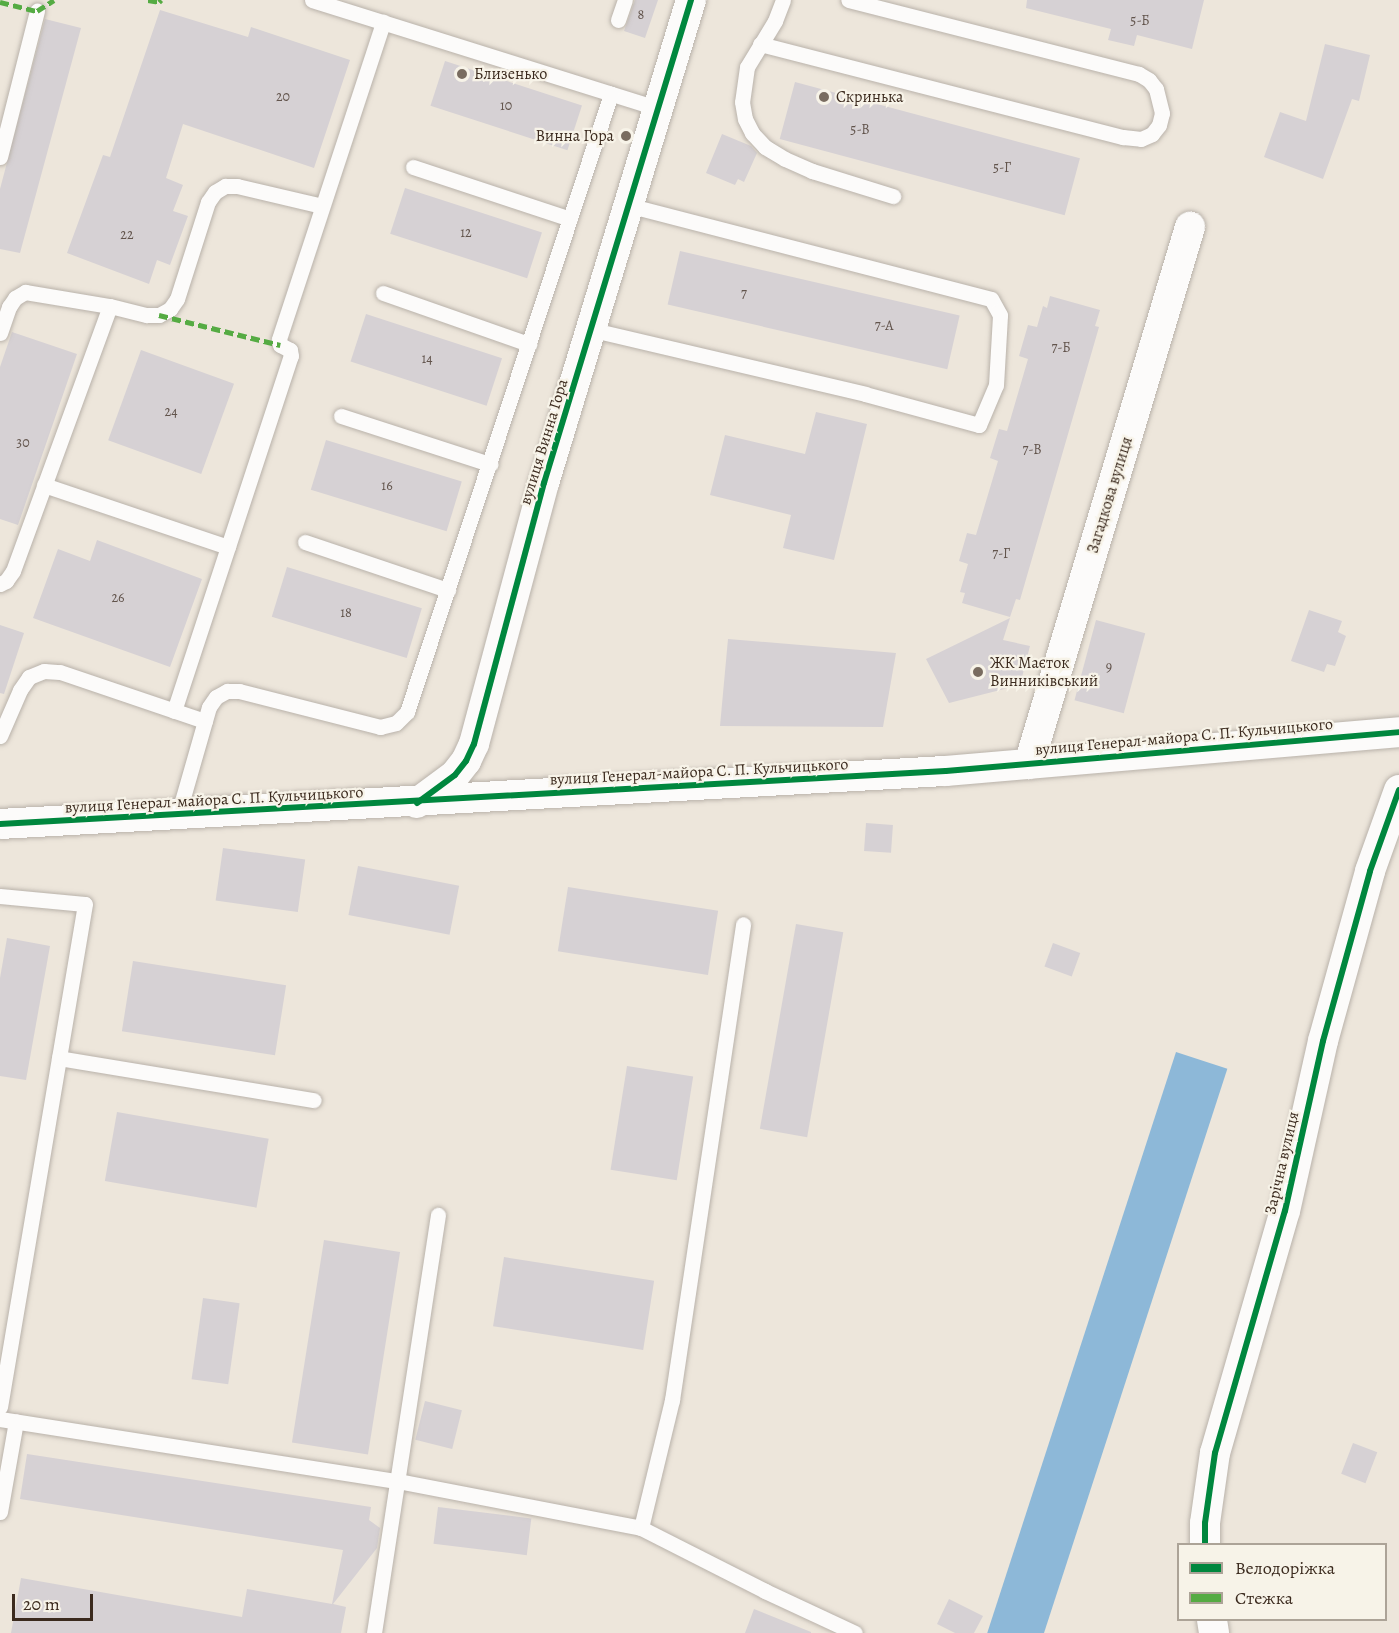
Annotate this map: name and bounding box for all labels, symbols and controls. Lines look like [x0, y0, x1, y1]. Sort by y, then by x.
house number: 8 [638, 7, 644, 23]
house number: 5-Б [1130, 13, 1150, 29]
place label: Близенько [474, 64, 547, 84]
marker: Близенько [455, 67, 469, 81]
place label: Скринька [836, 87, 903, 107]
house number: 20 [276, 89, 290, 105]
marker: Скринька [817, 90, 831, 104]
house number: 10 [500, 98, 512, 114]
house number: 5-В [850, 122, 870, 138]
place label: Винна Гора [535, 126, 614, 146]
marker: Винна Гора [619, 129, 633, 143]
house number: 5-Г [993, 160, 1011, 176]
house number: 12 [460, 225, 472, 241]
house number: 22 [120, 227, 134, 243]
house number: 7 [741, 286, 747, 302]
house number: 7-А [875, 318, 893, 334]
house number: 7-Б [1051, 340, 1071, 356]
house number: 14 [421, 351, 433, 367]
street label: вулиця Винна Гора [516, 377, 572, 507]
house number: 24 [165, 404, 177, 420]
street label: Загадкова вулиця [1083, 434, 1137, 556]
house number: 30 [16, 435, 30, 451]
house number: 7-В [1022, 442, 1042, 458]
house number: 16 [381, 478, 393, 494]
house number: 7-Г [992, 546, 1010, 562]
house number: 26 [111, 590, 125, 606]
house number: 18 [340, 605, 352, 621]
place label: ЖК Маєток Винниківський [990, 653, 1098, 691]
house number: 9 [1106, 659, 1112, 675]
marker: ЖК Маєток Винниківський [971, 665, 985, 679]
street label: вулиця Генерал-майора С. П. Кульчицького [1034, 714, 1334, 760]
street label: вулиця Генерал-майора С. П. Кульчицького [549, 755, 849, 789]
street label: вулиця Генерал-майора С. П. Кульчицького [64, 783, 364, 817]
street label: Зарічна вулиця [1261, 1110, 1303, 1216]
legend [1177, 1543, 1387, 1621]
text: Велодоріжка [1235, 1556, 1335, 1580]
scale bar [15, 1582, 96, 1620]
text: Стежка [1235, 1586, 1293, 1610]
text: 20 m [23, 1592, 60, 1616]

